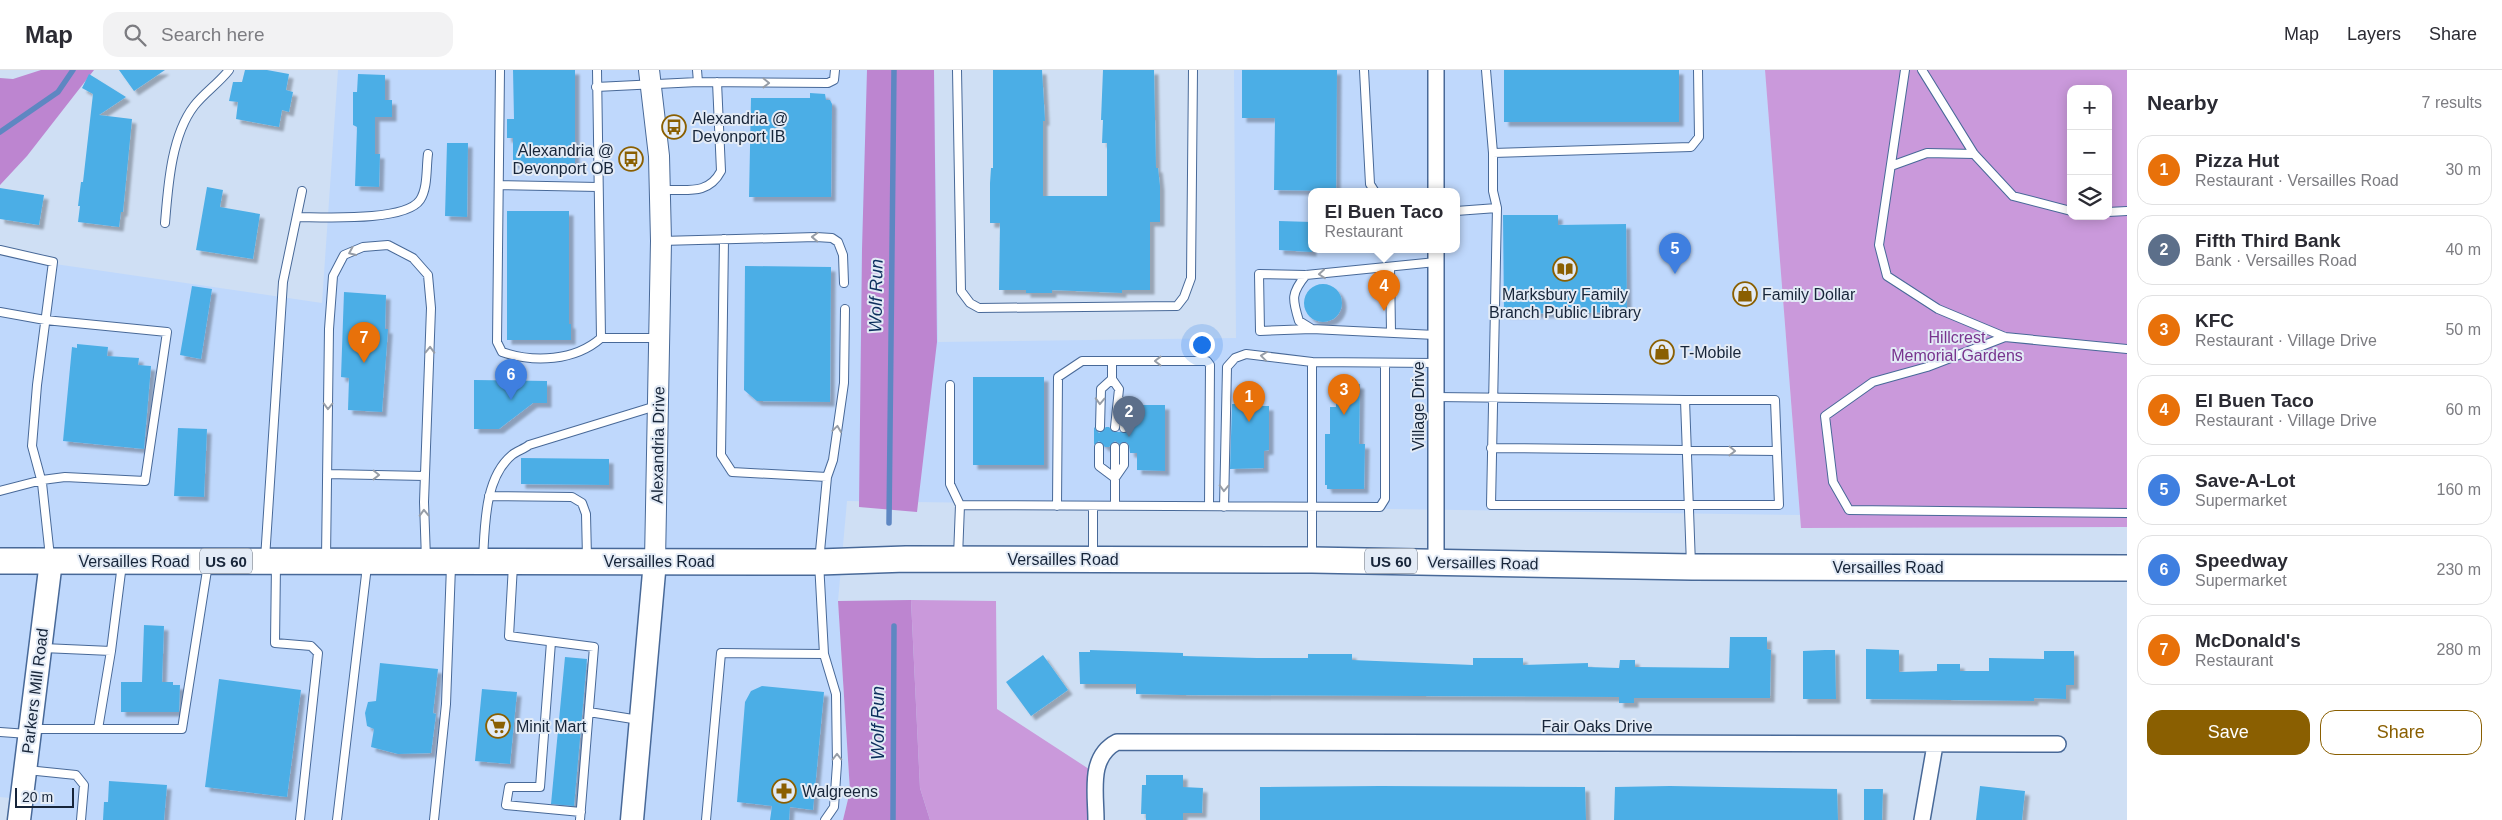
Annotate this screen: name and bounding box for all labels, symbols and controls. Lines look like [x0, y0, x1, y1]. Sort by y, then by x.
search box [103, 12, 453, 57]
text: Map [25, 21, 73, 48]
icon: search [121, 21, 149, 49]
text: Search here [161, 24, 265, 45]
text: Map [2284, 24, 2319, 44]
text: Layers [2347, 24, 2401, 44]
text: Share [2429, 24, 2477, 44]
one-way arrow [762, 77, 770, 88]
map controls [2067, 85, 2112, 220]
button: + [2067, 85, 2112, 130]
text: Nearby [2147, 91, 2218, 114]
text: 7 results [2422, 94, 2482, 111]
place label: Alexandria @ Devonport IB [692, 110, 788, 145]
bus stop icon: Alexandria @ Devonport IB [661, 114, 687, 140]
button: − [2067, 130, 2112, 175]
place label: Alexandria @ Devonport OB [513, 142, 614, 177]
bus stop icon: Alexandria @ Devonport OB [618, 146, 644, 172]
text: Pizza Hut [2195, 150, 2279, 171]
text: 1 [2160, 161, 2168, 178]
text: 30 m [2445, 161, 2481, 178]
text: Restaurant · Versailles Road [2195, 172, 2399, 189]
button: layers [2067, 175, 2112, 220]
popup [1308, 188, 1460, 253]
text: El Buen Taco [1325, 201, 1443, 222]
text: Restaurant [1325, 223, 1403, 240]
text: Fifth Third Bank [2195, 230, 2341, 251]
one-way arrow [811, 232, 819, 243]
pin: 5 [1659, 233, 1691, 274]
text: 2 [2160, 241, 2168, 258]
text: 40 m [2445, 241, 2481, 258]
one-way arrow [348, 245, 357, 256]
text: Bank · Versailles Road [2195, 252, 2357, 269]
library icon: Marksbury Family Branch Public Library [1552, 256, 1578, 282]
water label: Wolf Run [865, 259, 887, 333]
one-way arrow [1318, 268, 1326, 279]
pin: 4 [1368, 270, 1400, 311]
shop icon: Family Dollar [1732, 281, 1758, 307]
place label: Marksbury Family Branch Public Library [1489, 286, 1641, 321]
place label: Family Dollar [1762, 286, 1856, 303]
text: KFC [2195, 310, 2234, 331]
text: 3 [2160, 321, 2168, 338]
text: 50 m [2445, 321, 2481, 338]
pin: 7 [348, 322, 380, 363]
park label: Hillcrest Memorial Gardens [1891, 329, 2023, 364]
your location [1189, 332, 1215, 358]
text: Restaurant · Village Drive [2195, 332, 2377, 349]
shop icon: T-Mobile [1649, 339, 1675, 365]
place label: T-Mobile [1680, 344, 1741, 361]
one-way arrow [424, 346, 435, 354]
one-way arrow [1260, 351, 1268, 362]
one-way arrow [1154, 356, 1162, 366]
pin: 6 [495, 359, 527, 400]
street label: Village Drive [1410, 361, 1427, 451]
pin: 3 [1328, 374, 1360, 415]
pin: 1 [1233, 381, 1265, 422]
street label: Alexandria Drive [648, 386, 668, 504]
text: El Buen Taco [2195, 390, 2314, 411]
pin: 2 [1113, 396, 1145, 437]
one-way arrow [1095, 397, 1106, 405]
text: 4 [2160, 401, 2168, 418]
text: 60 m [2445, 401, 2481, 418]
one-way arrow [323, 402, 333, 410]
text: Restaurant · Village Drive [2195, 412, 2377, 429]
one-way arrow [831, 425, 842, 433]
one-way arrow [1728, 446, 1736, 456]
one-way arrow [372, 470, 380, 480]
text: Save-A-Lot [2195, 470, 2295, 491]
text: 5 [2160, 481, 2168, 498]
text: 160 m [2437, 481, 2481, 498]
one-way arrow [1219, 484, 1229, 492]
text: Supermarket [2195, 492, 2287, 509]
one-way arrow [419, 508, 430, 516]
road number: US 60 [200, 548, 252, 574]
road number: US 60 [1365, 548, 1417, 574]
text: Speedway [2195, 550, 2288, 571]
street label: Versailles Road [1007, 551, 1119, 568]
street label: Versailles Road [78, 553, 190, 570]
street label: Versailles Road [603, 553, 715, 570]
street label: Versailles Road [1427, 554, 1539, 572]
street label: Versailles Road [1832, 559, 1944, 576]
text: 6 [2160, 561, 2168, 578]
text: 230 m [2437, 561, 2481, 578]
text: Supermarket [2195, 572, 2287, 589]
street label: Parkers Mill Road [19, 627, 51, 755]
text: McDonald's [2195, 630, 2301, 651]
text: 7 [2160, 641, 2168, 658]
text: 280 m [2437, 641, 2481, 658]
text: Restaurant [2195, 652, 2273, 669]
water label: Wolf Run [868, 686, 888, 760]
button: Save [2147, 710, 2310, 755]
button: Share [2320, 710, 2482, 755]
supermarket icon: Minit Mart [485, 713, 511, 739]
place label: Minit Mart [516, 718, 587, 735]
street label: Fair Oaks Drive [1541, 718, 1653, 735]
one-way arrow [832, 753, 842, 760]
pharmacy icon: Walgreens [771, 778, 797, 804]
place label: Walgreens [802, 783, 878, 800]
scale bar [15, 785, 74, 808]
text: 20 m [22, 789, 53, 805]

